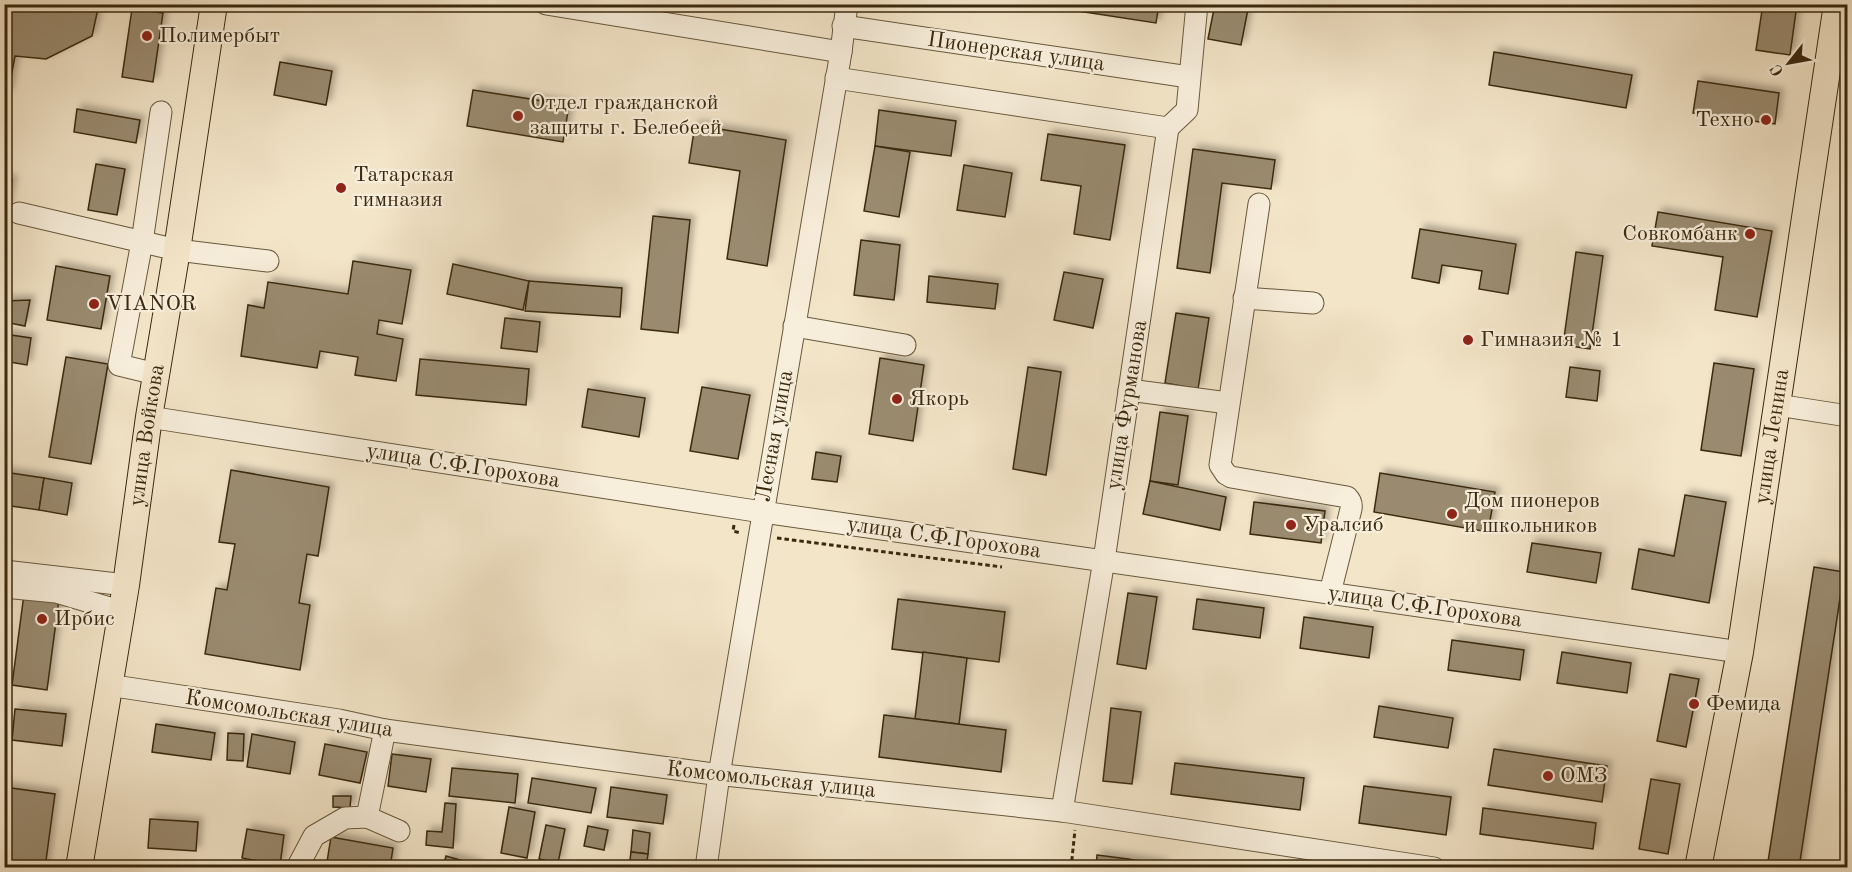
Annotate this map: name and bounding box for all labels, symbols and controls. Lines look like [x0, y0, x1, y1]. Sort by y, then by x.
place label: Полимербыт [159, 25, 280, 47]
marker: Полимербыт [140, 29, 154, 43]
street label: Пионерская улица [926, 29, 1106, 75]
north arrow [1759, 33, 1819, 93]
text: С [1768, 61, 1787, 78]
place label: Отдел гражданской защиты г. Белебеей [530, 92, 722, 139]
marker: Отдел гражданской защиты г. Белебеей [511, 109, 525, 123]
place label: Техно [1695, 109, 1754, 131]
marker: Техно [1759, 113, 1773, 127]
place label: Татарская гимназия [353, 164, 454, 211]
marker: Татарская гимназия [334, 181, 348, 195]
place label: Совкомбанк [1622, 223, 1738, 245]
marker: Совкомбанк [1743, 227, 1757, 241]
place label: VIANOR [106, 293, 197, 315]
marker: VIANOR [87, 297, 101, 311]
street label: улица Фурманова [1103, 318, 1151, 492]
place label: Гимназия № 1 [1480, 329, 1623, 351]
marker: Гимназия № 1 [1461, 333, 1475, 347]
street label: улица Войкова [126, 362, 169, 508]
street label: улица Ленина [1751, 367, 1793, 506]
street label: Лесная улица [753, 368, 797, 504]
place label: Якорь [909, 388, 969, 410]
marker: Якорь [890, 392, 904, 406]
street label: улица С.Ф.Горохова [365, 440, 561, 492]
place label: Дом пионеров и школьников [1464, 490, 1600, 537]
marker: Дом пионеров и школьников [1445, 507, 1459, 521]
street label: улица С.Ф.Горохова [846, 513, 1042, 563]
place label: Уралсиб [1303, 514, 1384, 536]
marker: Уралсиб [1284, 518, 1298, 532]
street label: улица С.Ф.Горохова [1327, 582, 1523, 632]
place label: Ирбис [54, 608, 115, 630]
marker: Ирбис [35, 612, 49, 626]
street label: Комсомольская улица [183, 687, 395, 741]
place label: Фемида [1706, 693, 1781, 715]
marker: Фемида [1687, 697, 1701, 711]
street label: Комсомольская улица [665, 758, 877, 802]
place label: ОМЗ [1560, 765, 1608, 787]
marker: ОМЗ [1541, 769, 1555, 783]

